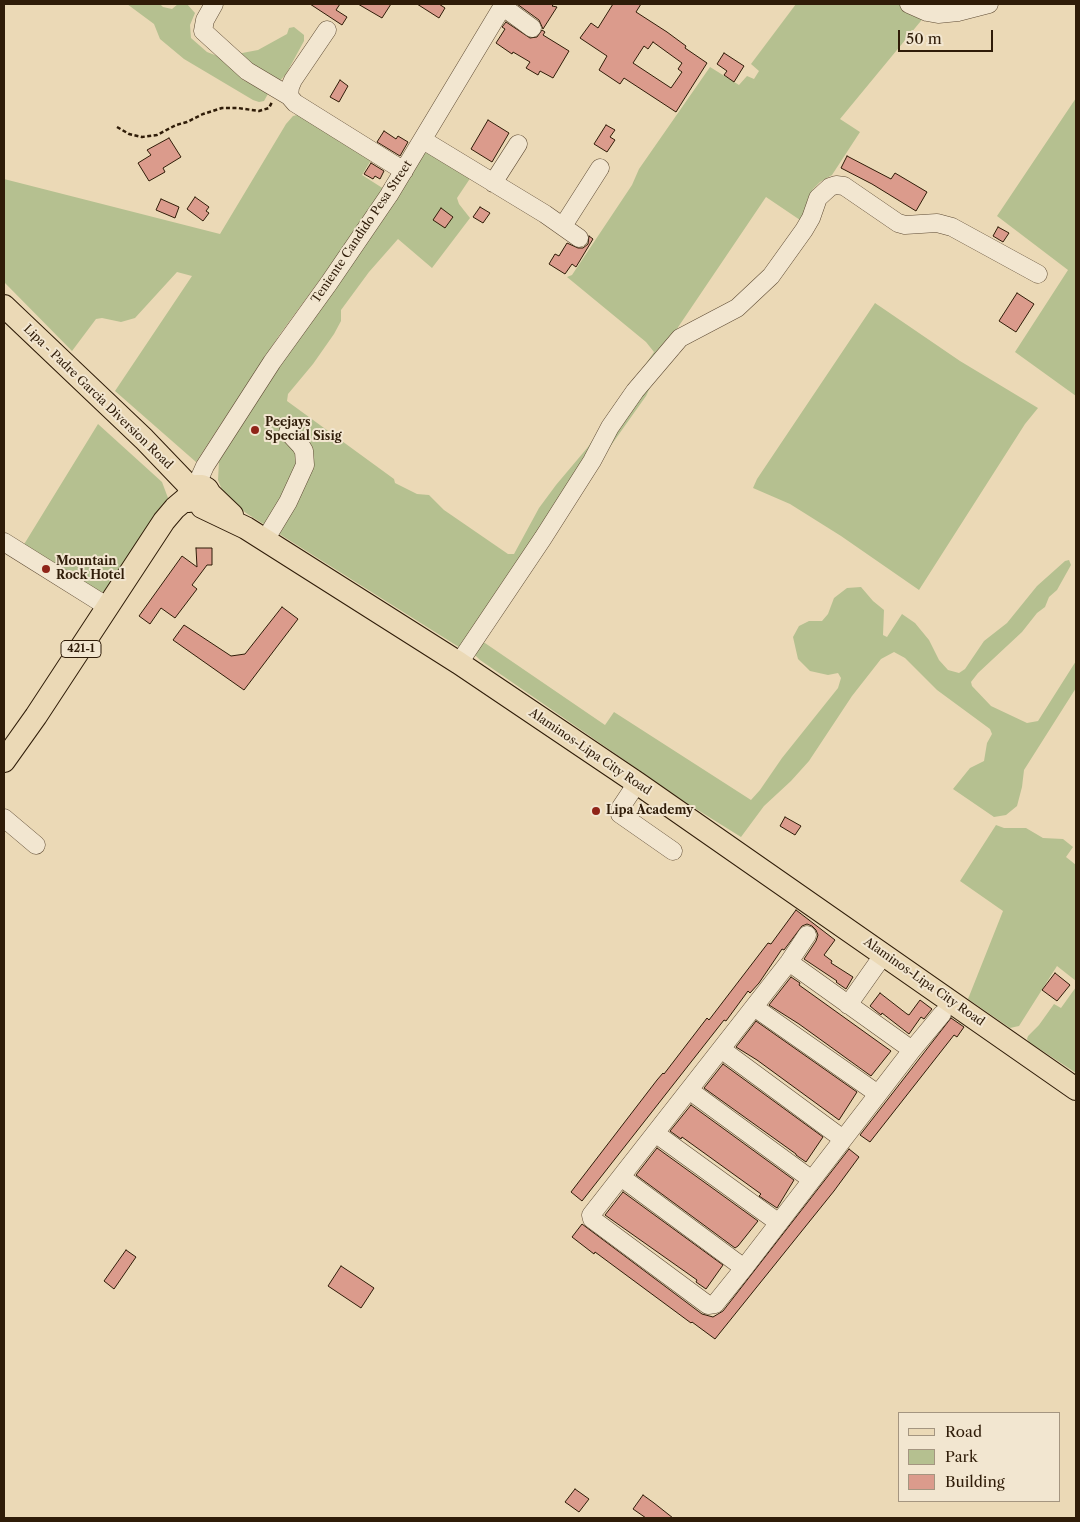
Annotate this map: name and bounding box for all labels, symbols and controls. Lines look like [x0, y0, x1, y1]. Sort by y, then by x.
scale bar [900, 20, 995, 52]
text: 50 m [906, 29, 942, 48]
street label: Teniente Candido Pesa Street [309, 158, 415, 306]
street label: Lipa - Padre Garcia Diversion Road [21, 322, 175, 472]
place label: Peejays Special Sisig [265, 416, 342, 444]
marker: Peejays Special Sisig [249, 424, 261, 436]
place label: Mountain Rock Hotel [56, 555, 125, 583]
marker: Mountain Rock Hotel [40, 563, 52, 575]
road number: 421-1 [61, 641, 101, 658]
street label: Alaminos-Lipa City Road [526, 706, 654, 798]
place label: Lipa Academy [606, 804, 693, 818]
marker: Lipa Academy [590, 805, 602, 817]
street label: Alaminos-Lipa City Road [861, 935, 987, 1029]
legend [898, 1412, 1060, 1502]
text: Road [945, 1422, 982, 1441]
text: Park [945, 1447, 978, 1466]
text: Building [945, 1472, 1005, 1491]

